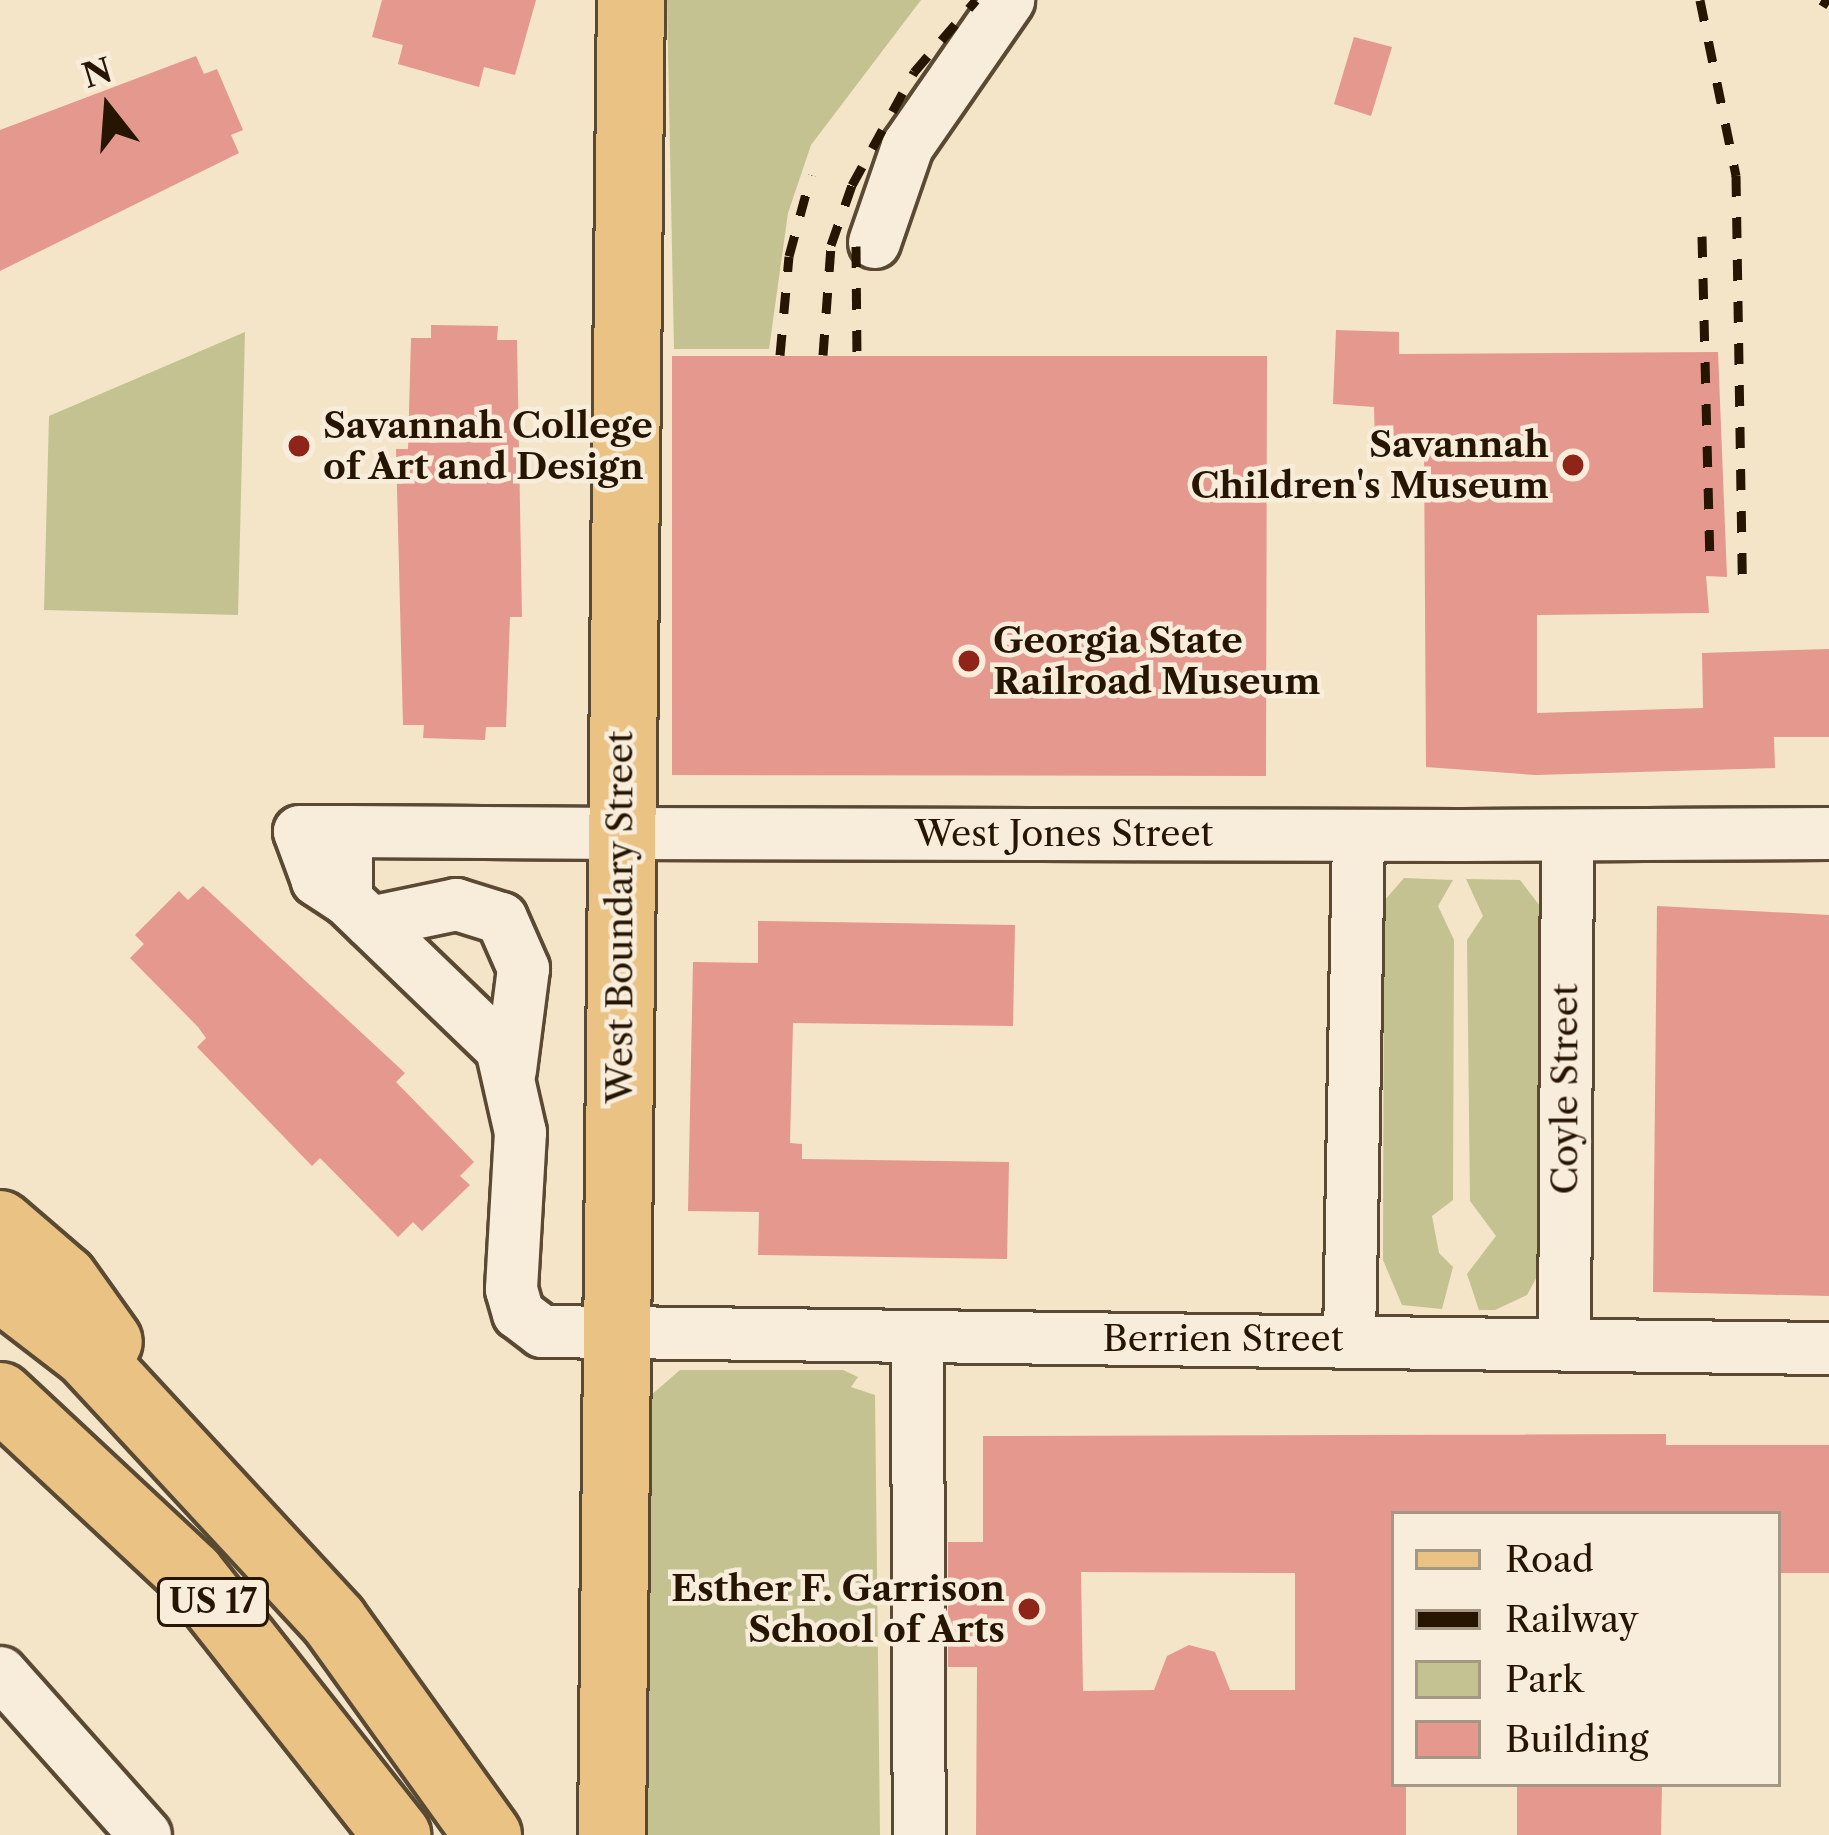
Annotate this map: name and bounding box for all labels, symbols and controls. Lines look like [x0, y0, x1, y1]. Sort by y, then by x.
north arrow [48, 48, 168, 168]
text: N [78, 49, 117, 97]
place label: Savannah College of Art and Design [323, 403, 653, 488]
place label: Savannah Children's Museum [1190, 422, 1549, 507]
marker: Savannah College of Art and Design [286, 433, 312, 459]
marker: Savannah Children's Museum [1560, 452, 1586, 478]
place label: Georgia State Railroad Museum [993, 618, 1320, 703]
marker: Georgia State Railroad Museum [956, 648, 982, 674]
street label: West Boundary Street [598, 730, 642, 1104]
street label: West Jones Street [915, 812, 1213, 856]
street label: Coyle Street [1543, 983, 1587, 1195]
street label: Berrien Street [1103, 1317, 1343, 1361]
legend [1391, 1511, 1781, 1787]
text: Road [1505, 1537, 1594, 1581]
place label: Esther F. Garrison School of Arts [671, 1566, 1005, 1651]
road number: US 17 [156, 1575, 270, 1629]
marker: Esther F. Garrison School of Arts [1016, 1596, 1042, 1622]
text: Railway [1505, 1597, 1638, 1641]
text: Park [1505, 1657, 1583, 1701]
text: Building [1505, 1717, 1648, 1761]

